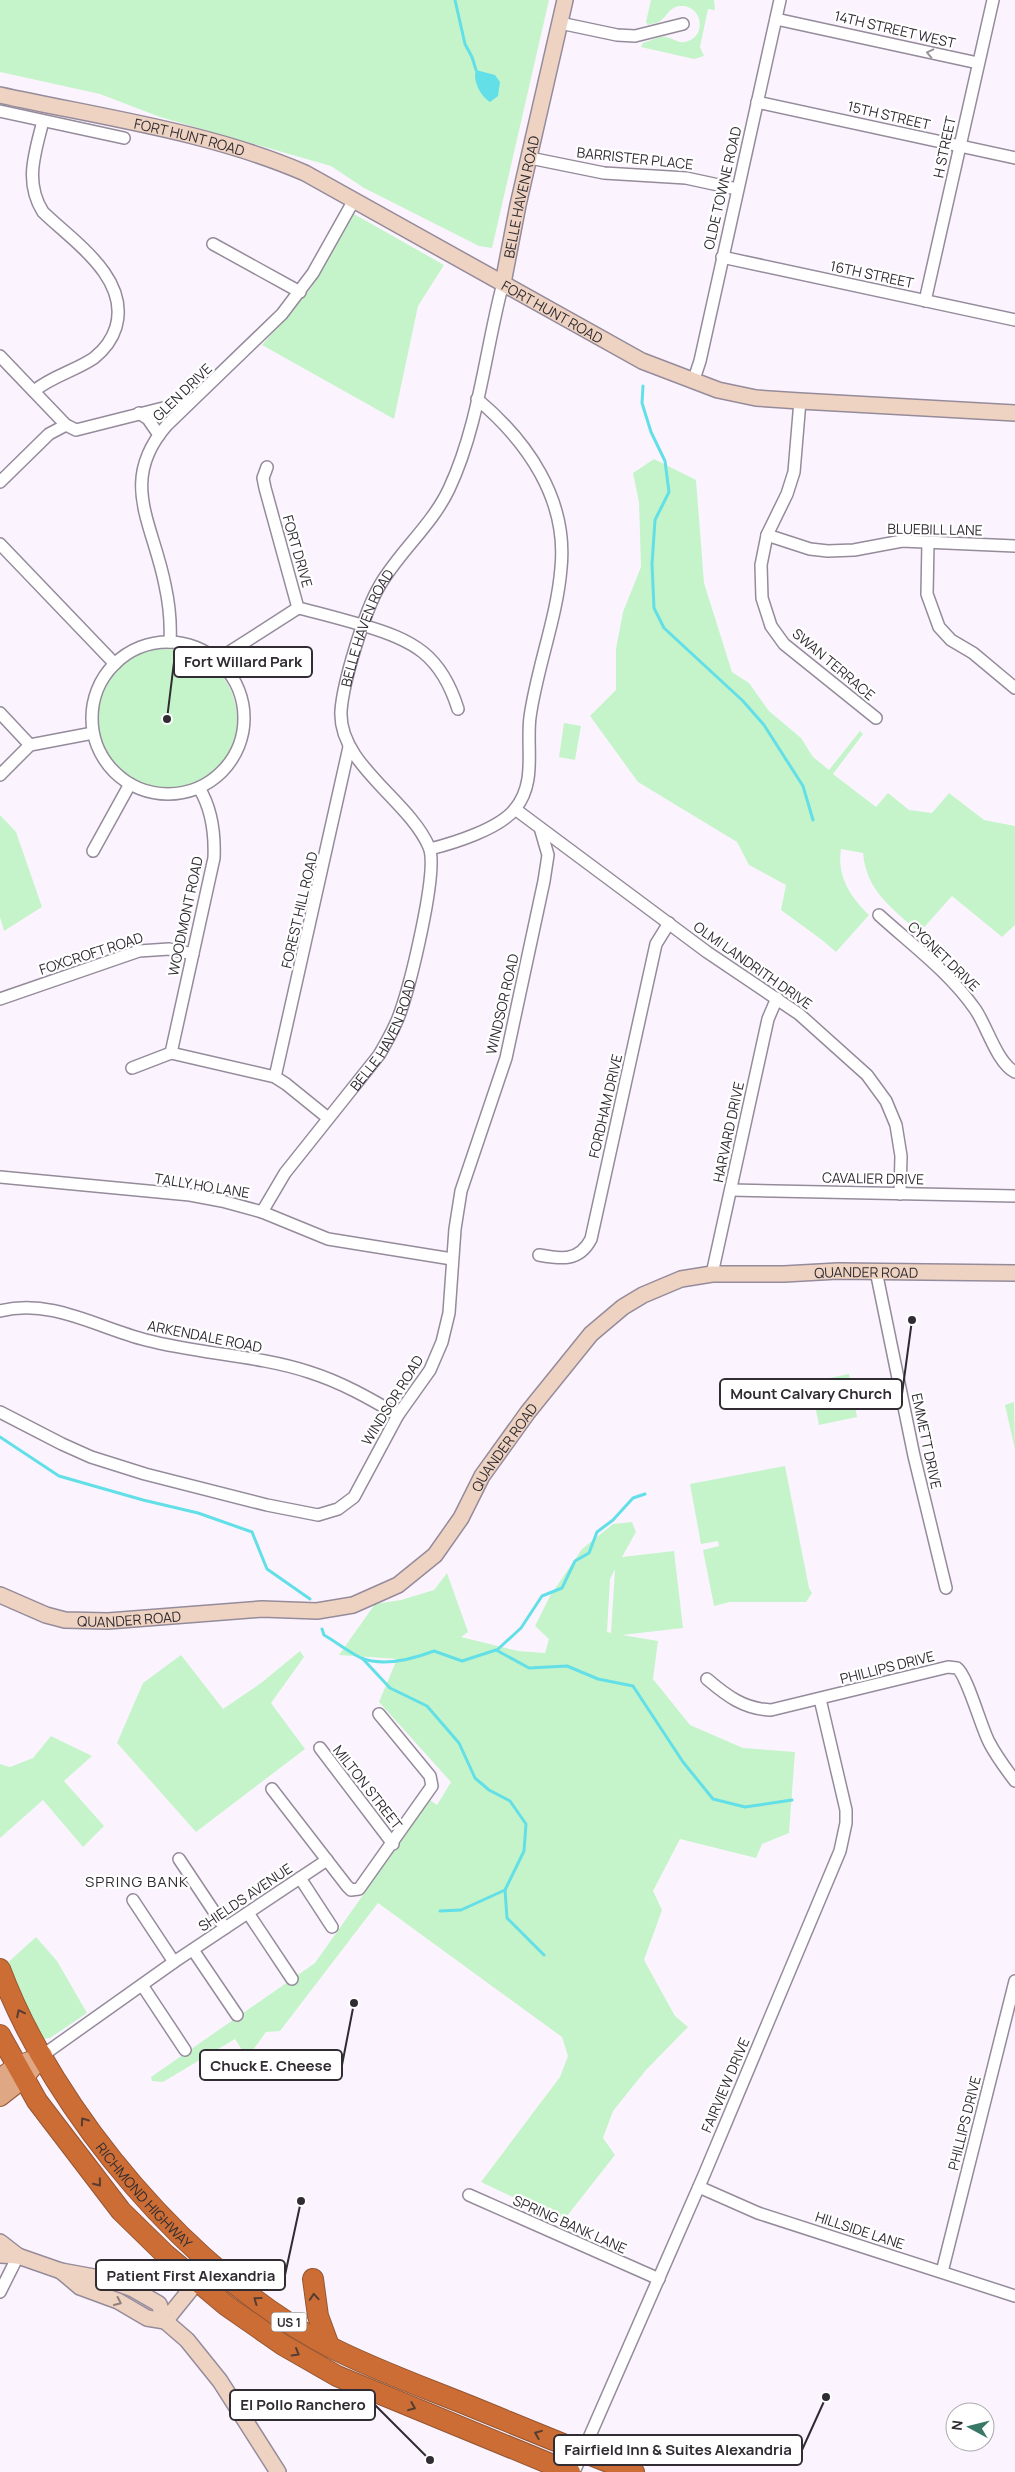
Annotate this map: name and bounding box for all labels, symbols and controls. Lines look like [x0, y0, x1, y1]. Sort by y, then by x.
street label: 14TH STREET WEST [833, 6, 958, 52]
one-way arrow [926, 48, 935, 59]
street label: 15TH STREET [846, 96, 933, 134]
street label: FORT HUNT ROAD [132, 113, 247, 160]
street label: H STREET [928, 114, 960, 180]
street label: OLDE TOWNE ROAD [699, 125, 745, 251]
street label: BELLE HAVEN ROAD [498, 134, 543, 260]
street label: BARRISTER PLACE [576, 142, 694, 174]
street label: 16TH STREET [828, 256, 916, 292]
street label: FORT HUNT ROAD [498, 275, 607, 347]
street label: GLEN DRIVE [148, 359, 216, 425]
street label: FORT DRIVE [279, 512, 317, 590]
street label: BLUEBILL LANE [887, 519, 983, 539]
street label: BELLE HAVEN ROAD [336, 565, 397, 688]
street label: SWAN TERRACE [789, 624, 879, 704]
callout: Fort Willard Park [174, 647, 312, 677]
text: Fort Willard Park [184, 651, 303, 672]
street label: FOREST HILL ROAD [276, 850, 322, 970]
street label: WOODMONT ROAD [163, 855, 207, 977]
street label: OLMI LANDRITH DRIVE [690, 917, 816, 1013]
street label: CYGNET DRIVE [904, 917, 984, 995]
street label: FOXCROFT ROAD [37, 927, 145, 979]
street label: WINDSOR ROAD [481, 952, 523, 1056]
street label: BELLE HAVEN ROAD [345, 977, 419, 1094]
street label: FORDHAM DRIVE [584, 1052, 626, 1160]
street label: HARVARD DRIVE [708, 1080, 748, 1184]
street label: TALLY HO LANE [153, 1168, 251, 1202]
street label: CAVALIER DRIVE [822, 1168, 924, 1188]
street label: QUANDER ROAD [814, 1261, 918, 1282]
street label: ARKENDALE ROAD [146, 1316, 264, 1356]
street label: WINDSOR ROAD [357, 1351, 427, 1449]
callout: Mount Calvary Church [720, 1379, 902, 1409]
text: Mount Calvary Church [730, 1383, 892, 1404]
street label: EMMETT DRIVE [908, 1391, 946, 1491]
street label: QUANDER ROAD [466, 1399, 541, 1494]
street label: QUANDER ROAD [77, 1606, 182, 1631]
street label: PHILLIPS DRIVE [838, 1646, 936, 1688]
street label: MILTON STREET [329, 1741, 407, 1833]
street label: SHIELDS AVENUE [194, 1859, 296, 1935]
district label: SPRING BANK [85, 1871, 189, 1892]
one-way arrow [16, 2009, 26, 2018]
street label: FAIRVIEW DRIVE [696, 2035, 754, 2135]
callout: Chuck E. Cheese [200, 2050, 342, 2080]
text: Chuck E. Cheese [210, 2055, 332, 2076]
street label: PHILLIPS DRIVE [943, 2074, 985, 2172]
one-way arrow [81, 2118, 89, 2127]
street label: RICHMOND HIGHWAY [92, 2138, 197, 2252]
one-way arrow [92, 2177, 101, 2186]
street label: SPRING BANK LANE [510, 2190, 630, 2258]
street label: HILLSIDE LANE [813, 2207, 907, 2253]
callout: Patient First Alexandria [96, 2260, 285, 2290]
text: Patient First Alexandria [107, 2265, 275, 2286]
one-way arrow [309, 2292, 320, 2300]
one-way arrow [113, 2296, 122, 2306]
one-way arrow [254, 2298, 263, 2306]
road number: US 1 [272, 2312, 306, 2332]
one-way arrow [291, 2347, 300, 2357]
callout: El Pollo Ranchero [230, 2390, 375, 2420]
text: El Pollo Ranchero [240, 2394, 366, 2415]
one-way arrow [407, 2402, 415, 2412]
north arrow [945, 2402, 995, 2452]
text: N [947, 2419, 967, 2432]
one-way arrow [534, 2430, 543, 2441]
callout: Fairfield Inn & Suites Alexandria [554, 2435, 802, 2465]
text: Fairfield Inn & Suites Alexandria [564, 2439, 792, 2460]

